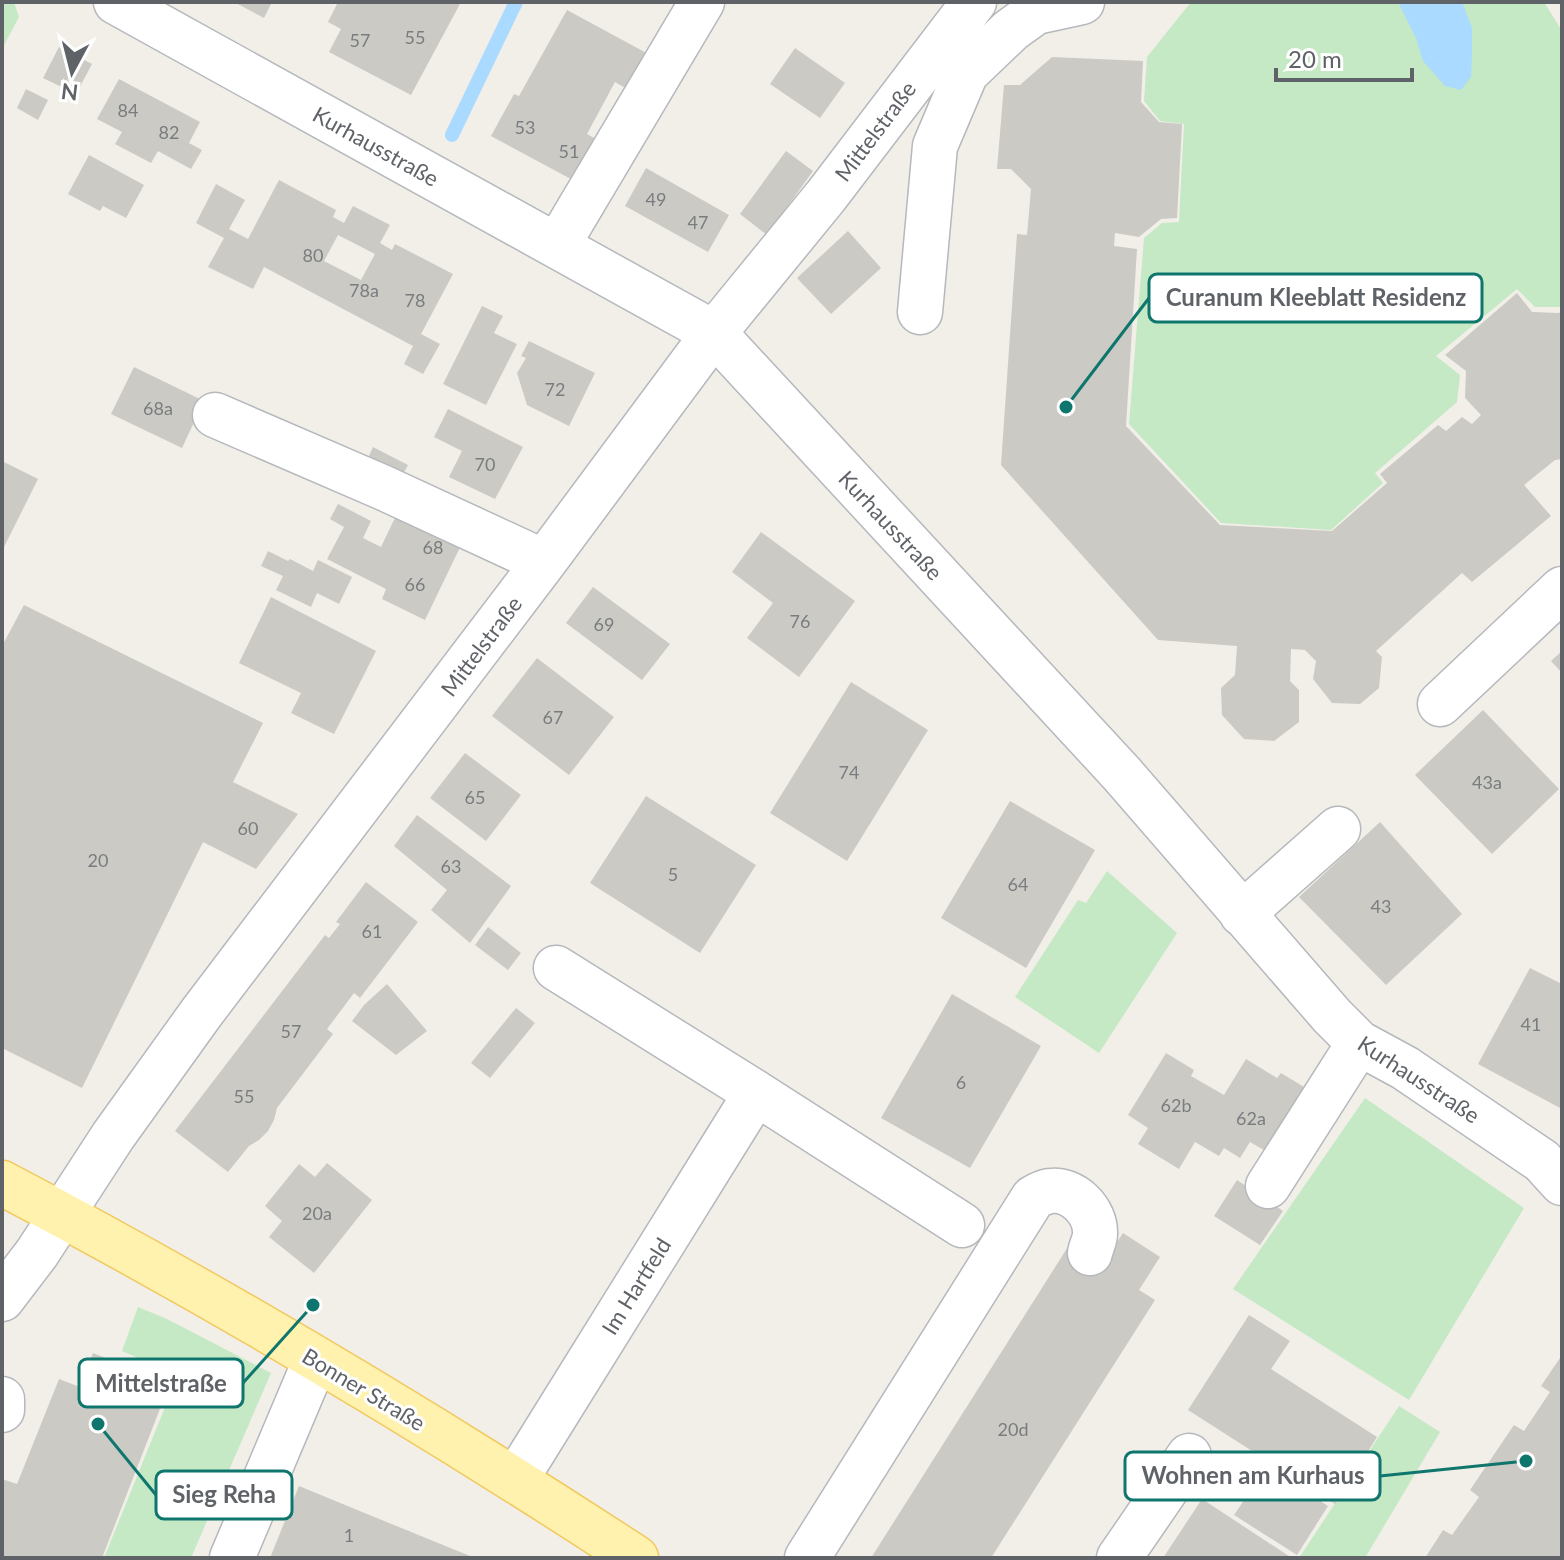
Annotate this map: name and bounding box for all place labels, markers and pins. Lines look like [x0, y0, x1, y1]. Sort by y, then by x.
callout: Curanum Kleeblatt Residenz [1149, 274, 1482, 322]
callout: Mittelstraße [79, 1359, 243, 1407]
callout: Wohnen am Kurhaus [1125, 1452, 1380, 1500]
callout: Sieg Reha [156, 1471, 292, 1519]

